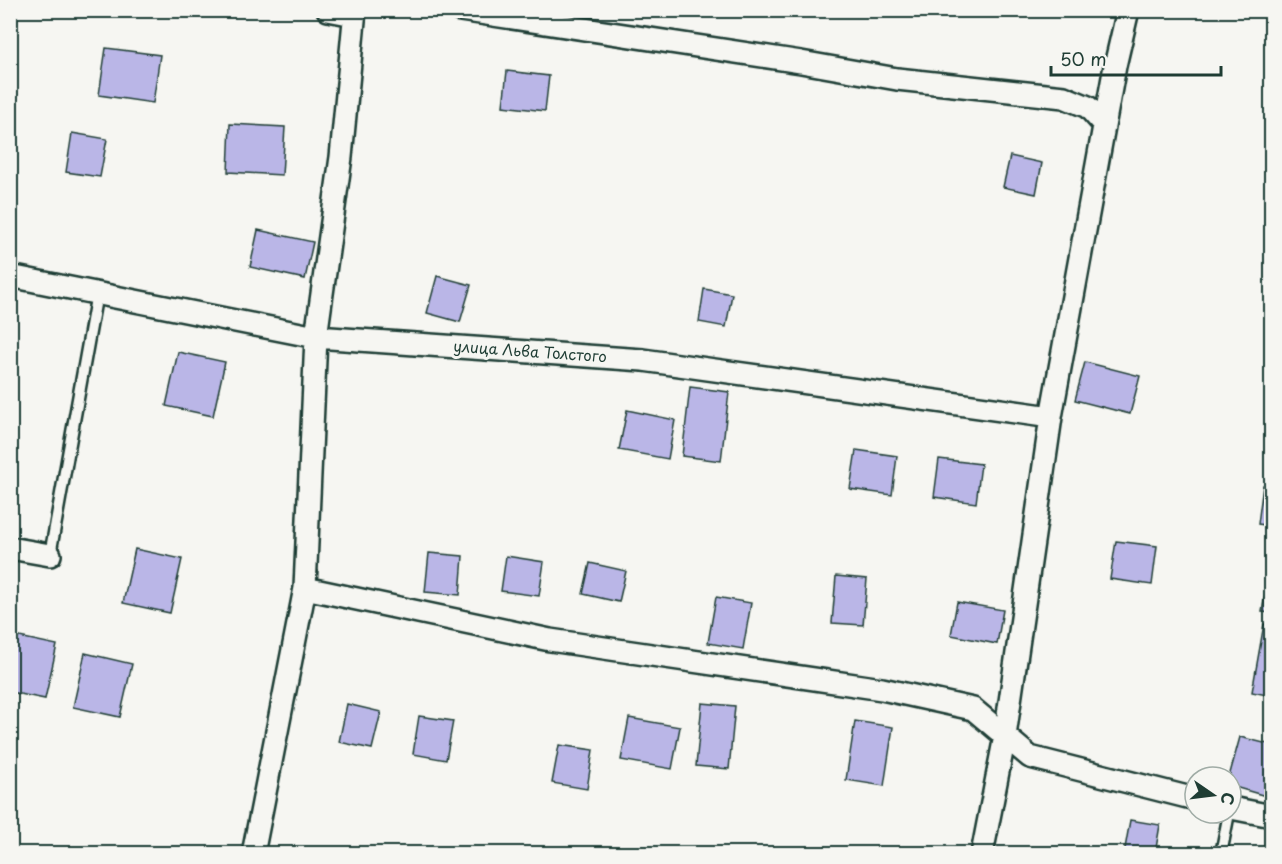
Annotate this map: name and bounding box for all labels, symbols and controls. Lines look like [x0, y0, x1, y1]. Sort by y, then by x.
scale bar [1051, 39, 1220, 77]
text: 50 m [1060, 45, 1107, 72]
street label: улица Льва Толстого [453, 334, 608, 367]
north arrow [1183, 765, 1243, 825]
text: С [1215, 790, 1242, 808]

